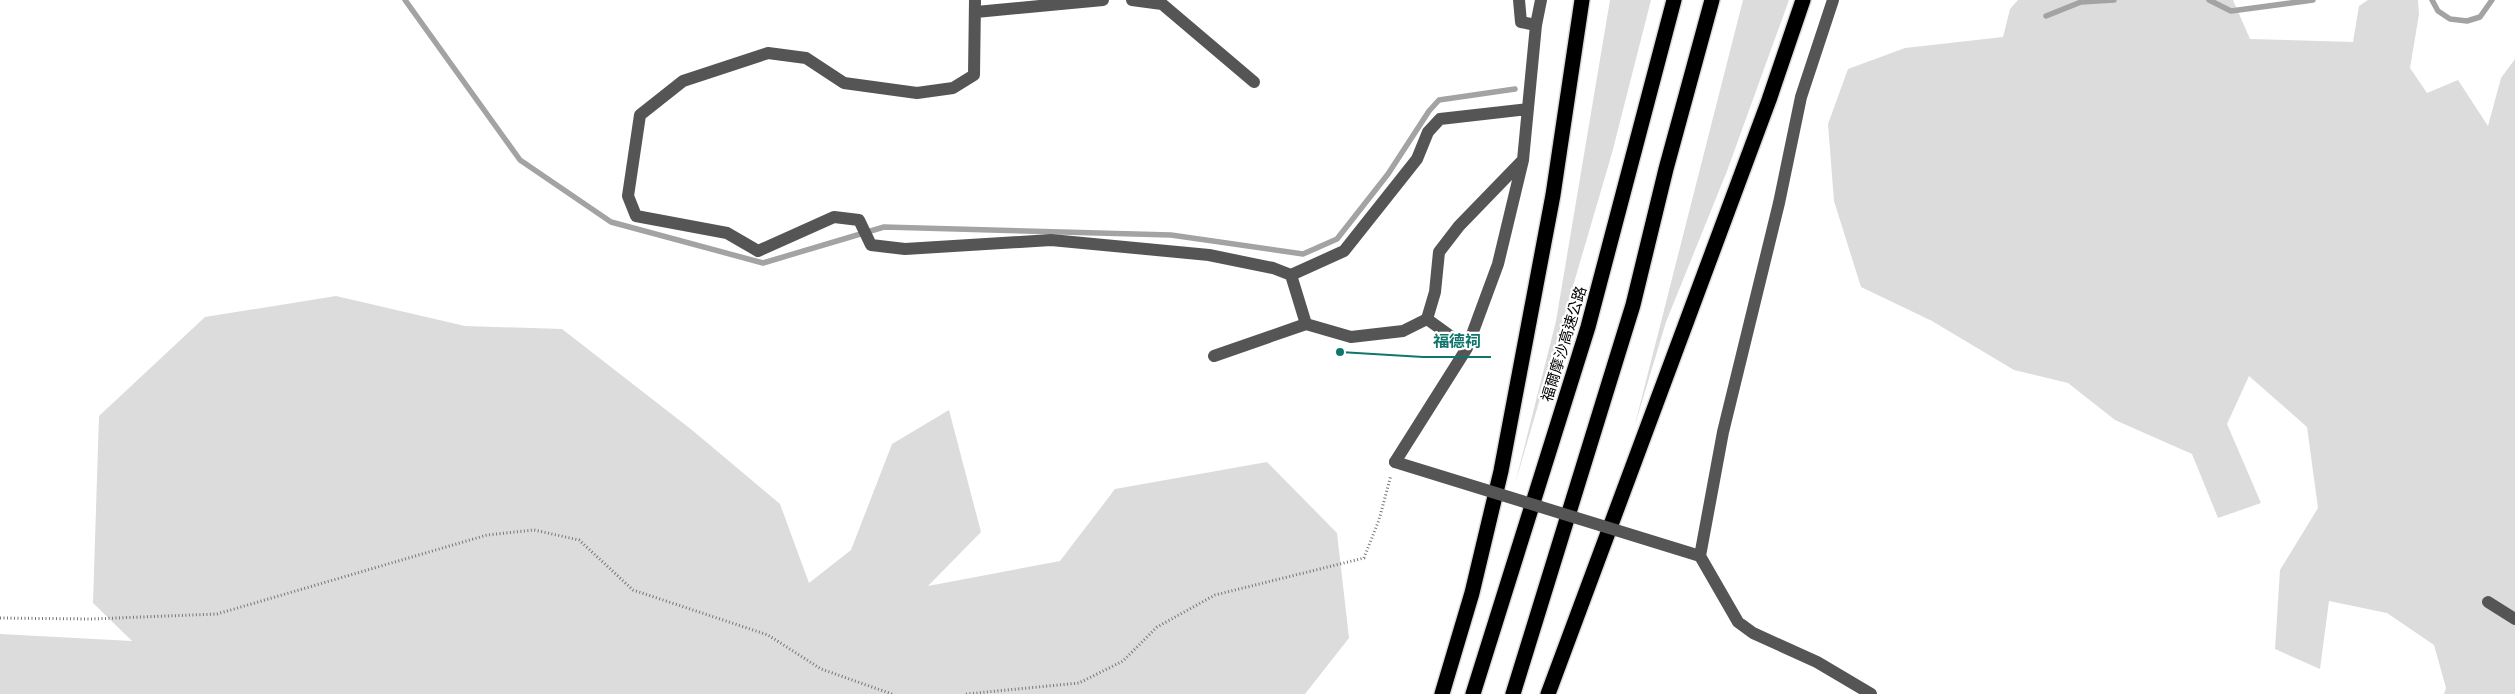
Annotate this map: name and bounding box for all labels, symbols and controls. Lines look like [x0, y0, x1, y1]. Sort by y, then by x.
street label: 福爾摩沙高速公路 [1538, 284, 1590, 404]
callout: 福德祠 [1423, 326, 1491, 357]
text: 福德祠 [1433, 332, 1481, 351]

